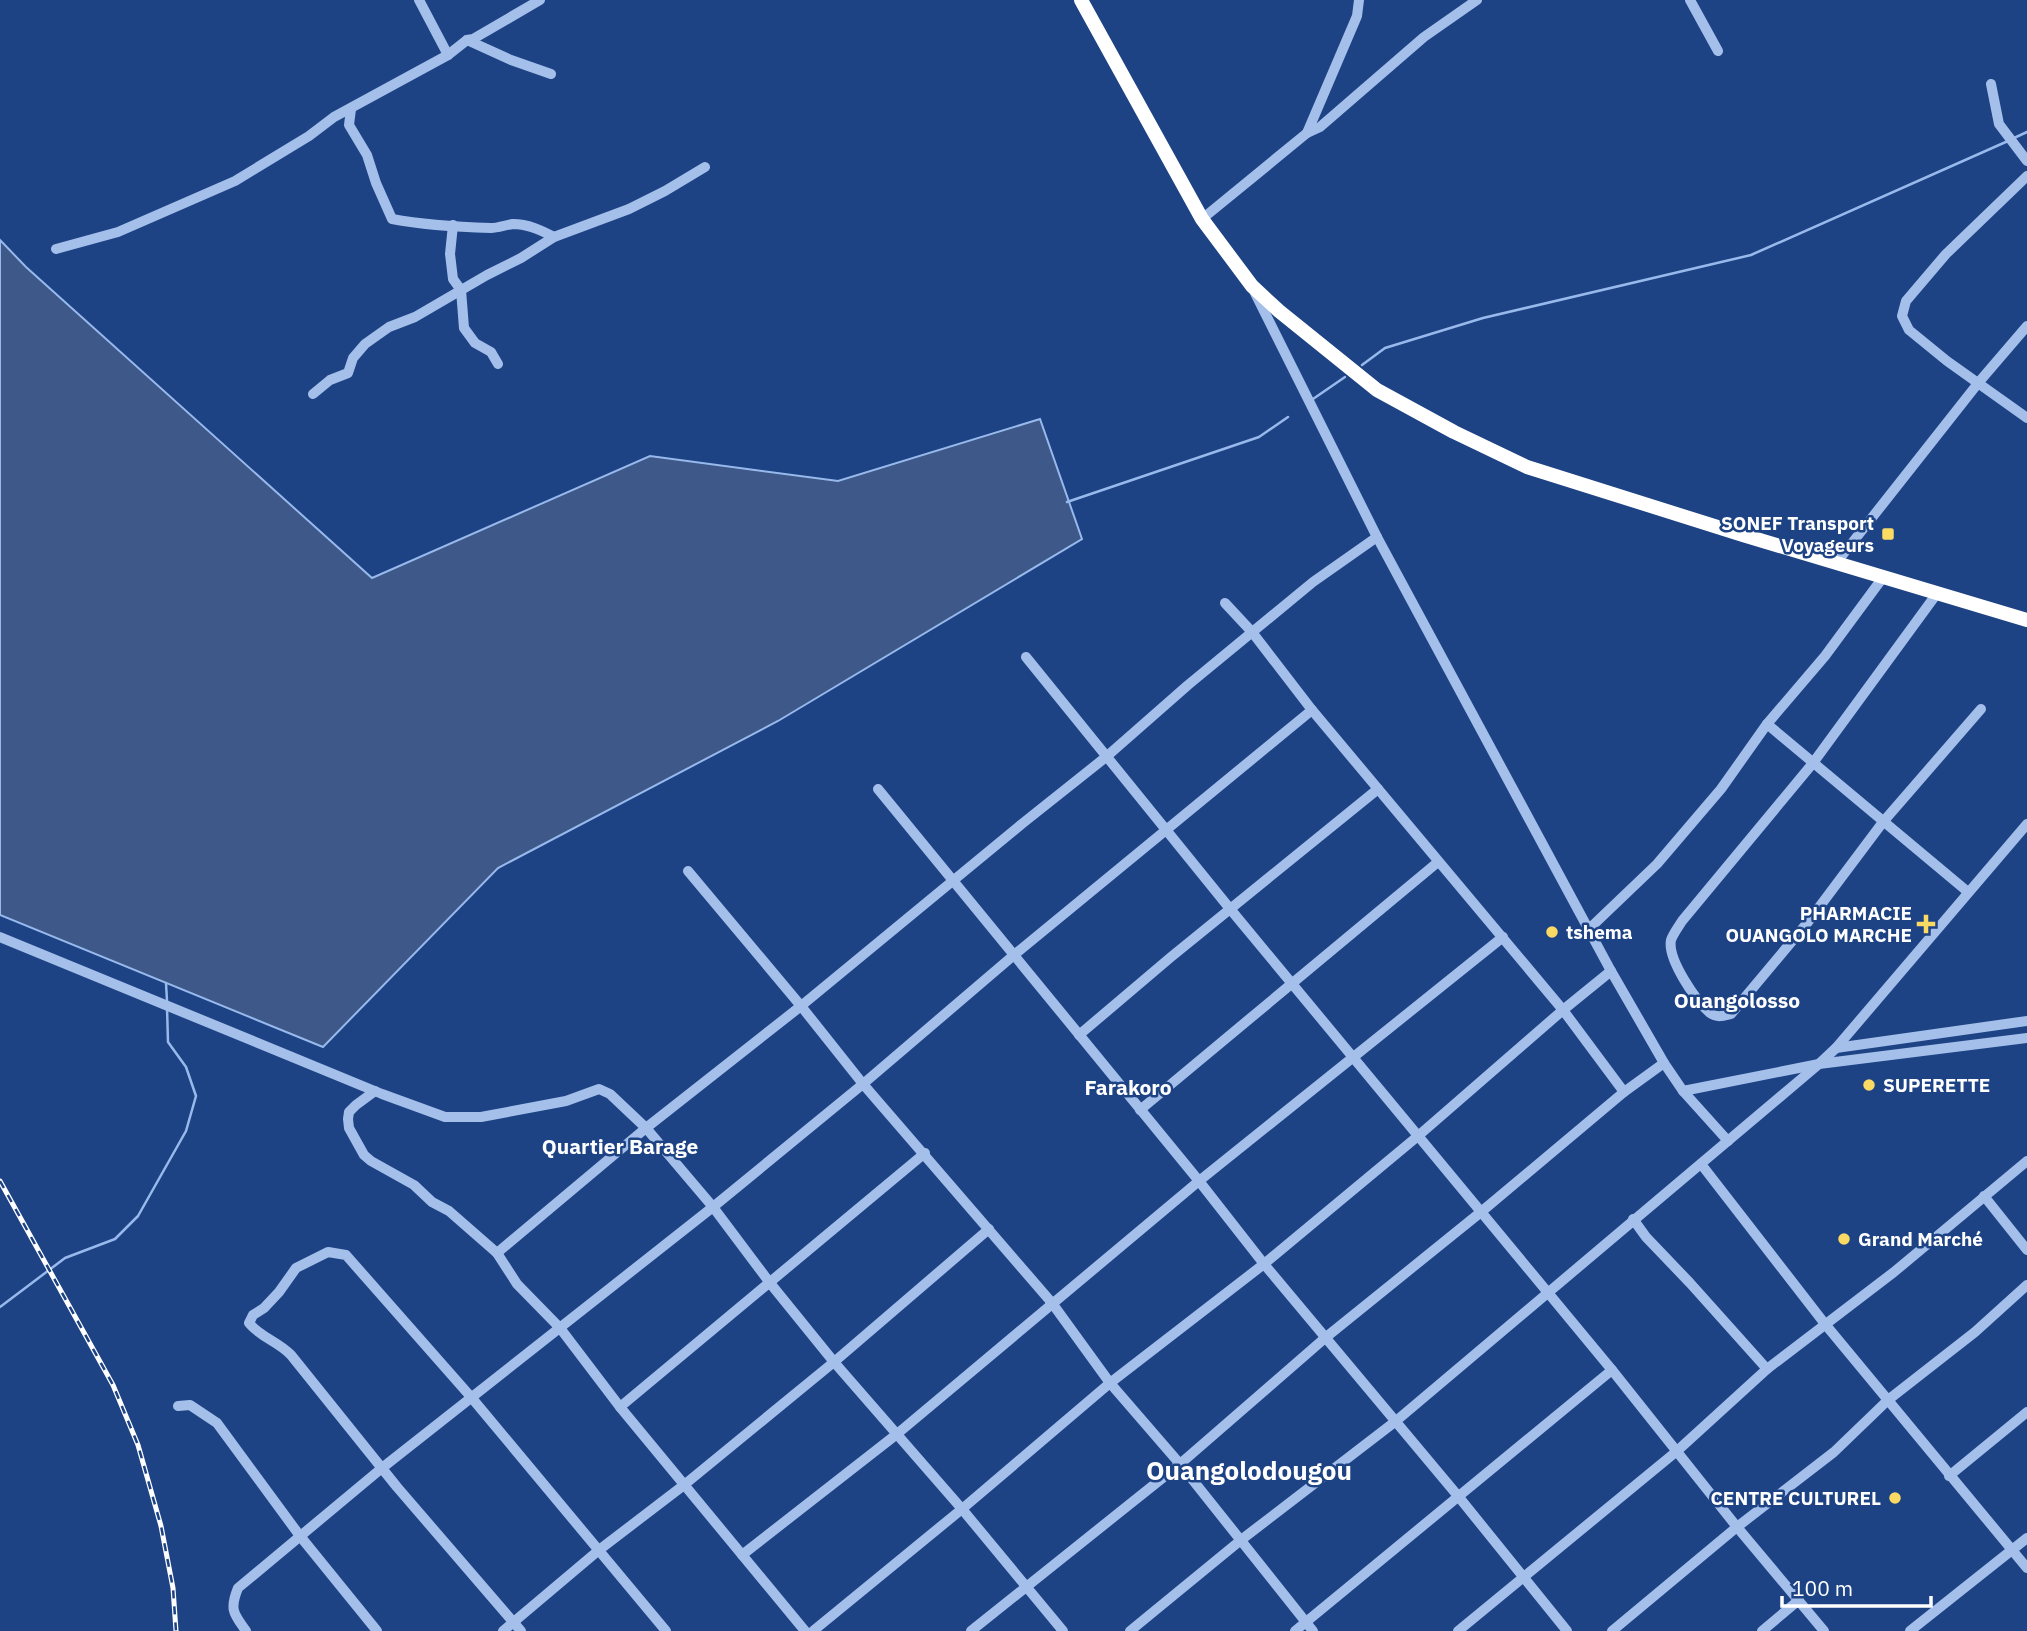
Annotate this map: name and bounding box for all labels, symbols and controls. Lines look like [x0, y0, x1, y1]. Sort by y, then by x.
place label: SONEF Transport Voyageurs [1721, 511, 1874, 557]
marker: SONEF Transport Voyageurs [1880, 526, 1896, 542]
place label: PHARMACIE OUANGOLO MARCHE [1726, 901, 1912, 947]
marker: PHARMACIE OUANGOLO MARCHE [1918, 916, 1934, 932]
place label: tshema [1566, 920, 1633, 944]
marker: tshema [1544, 924, 1560, 940]
district label: Ouangolosso [1674, 986, 1800, 1014]
district label: Farakoro [1084, 1073, 1172, 1101]
place label: SUPERETTE [1883, 1073, 1990, 1097]
marker: SUPERETTE [1861, 1077, 1877, 1093]
district label: Quartier Barage [542, 1132, 699, 1160]
place label: Grand Marché [1858, 1227, 1983, 1251]
marker: Grand Marché [1836, 1231, 1852, 1247]
district label: Ouangolodougou [1146, 1453, 1352, 1487]
place label: CENTRE CULTUREL [1711, 1486, 1881, 1510]
marker: CENTRE CULTUREL [1887, 1490, 1903, 1506]
scale bar [1782, 1564, 1931, 1608]
text: 100 m [1792, 1574, 1853, 1602]

